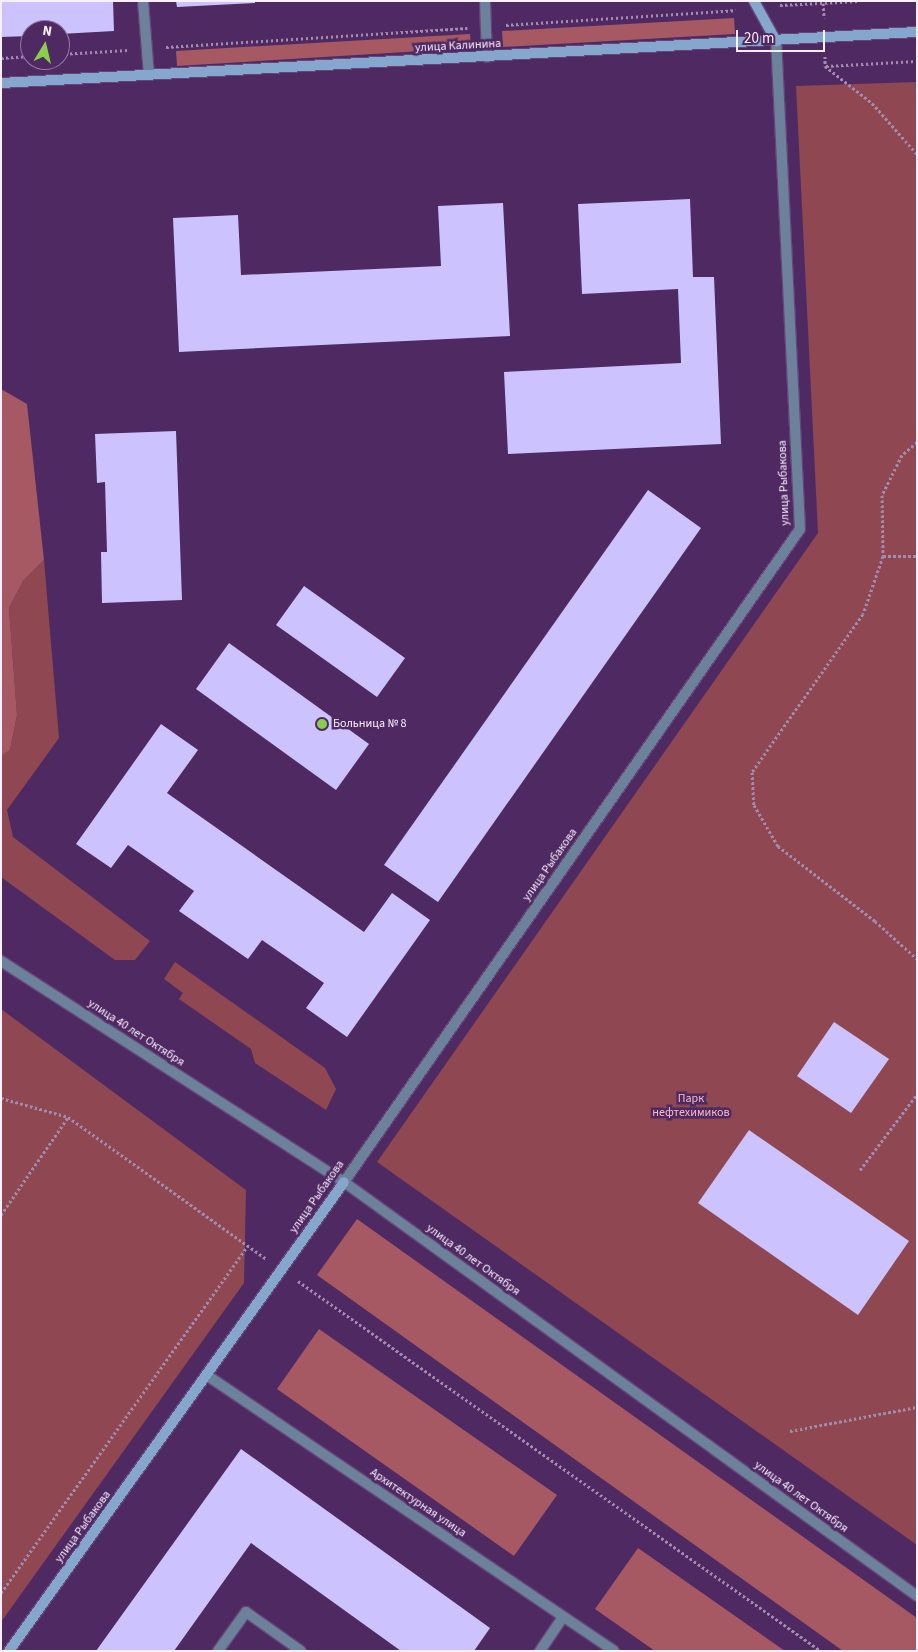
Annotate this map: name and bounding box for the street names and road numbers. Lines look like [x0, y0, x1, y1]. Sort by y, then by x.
street label: улица Калинина [415, 37, 501, 55]
street label: улица Рыбакова [775, 440, 793, 526]
street label: улица Рыбакова [520, 826, 580, 904]
street label: улица 40 лет Октября [85, 996, 187, 1070]
street label: улица Рыбакова [287, 1158, 347, 1236]
street label: улица 40 лет Октября [423, 1221, 523, 1299]
street label: улица 40 лет Октября [751, 1458, 851, 1536]
street label: Архитектурная улица [367, 1466, 469, 1540]
street label: улица Рыбакова [52, 1488, 114, 1566]

